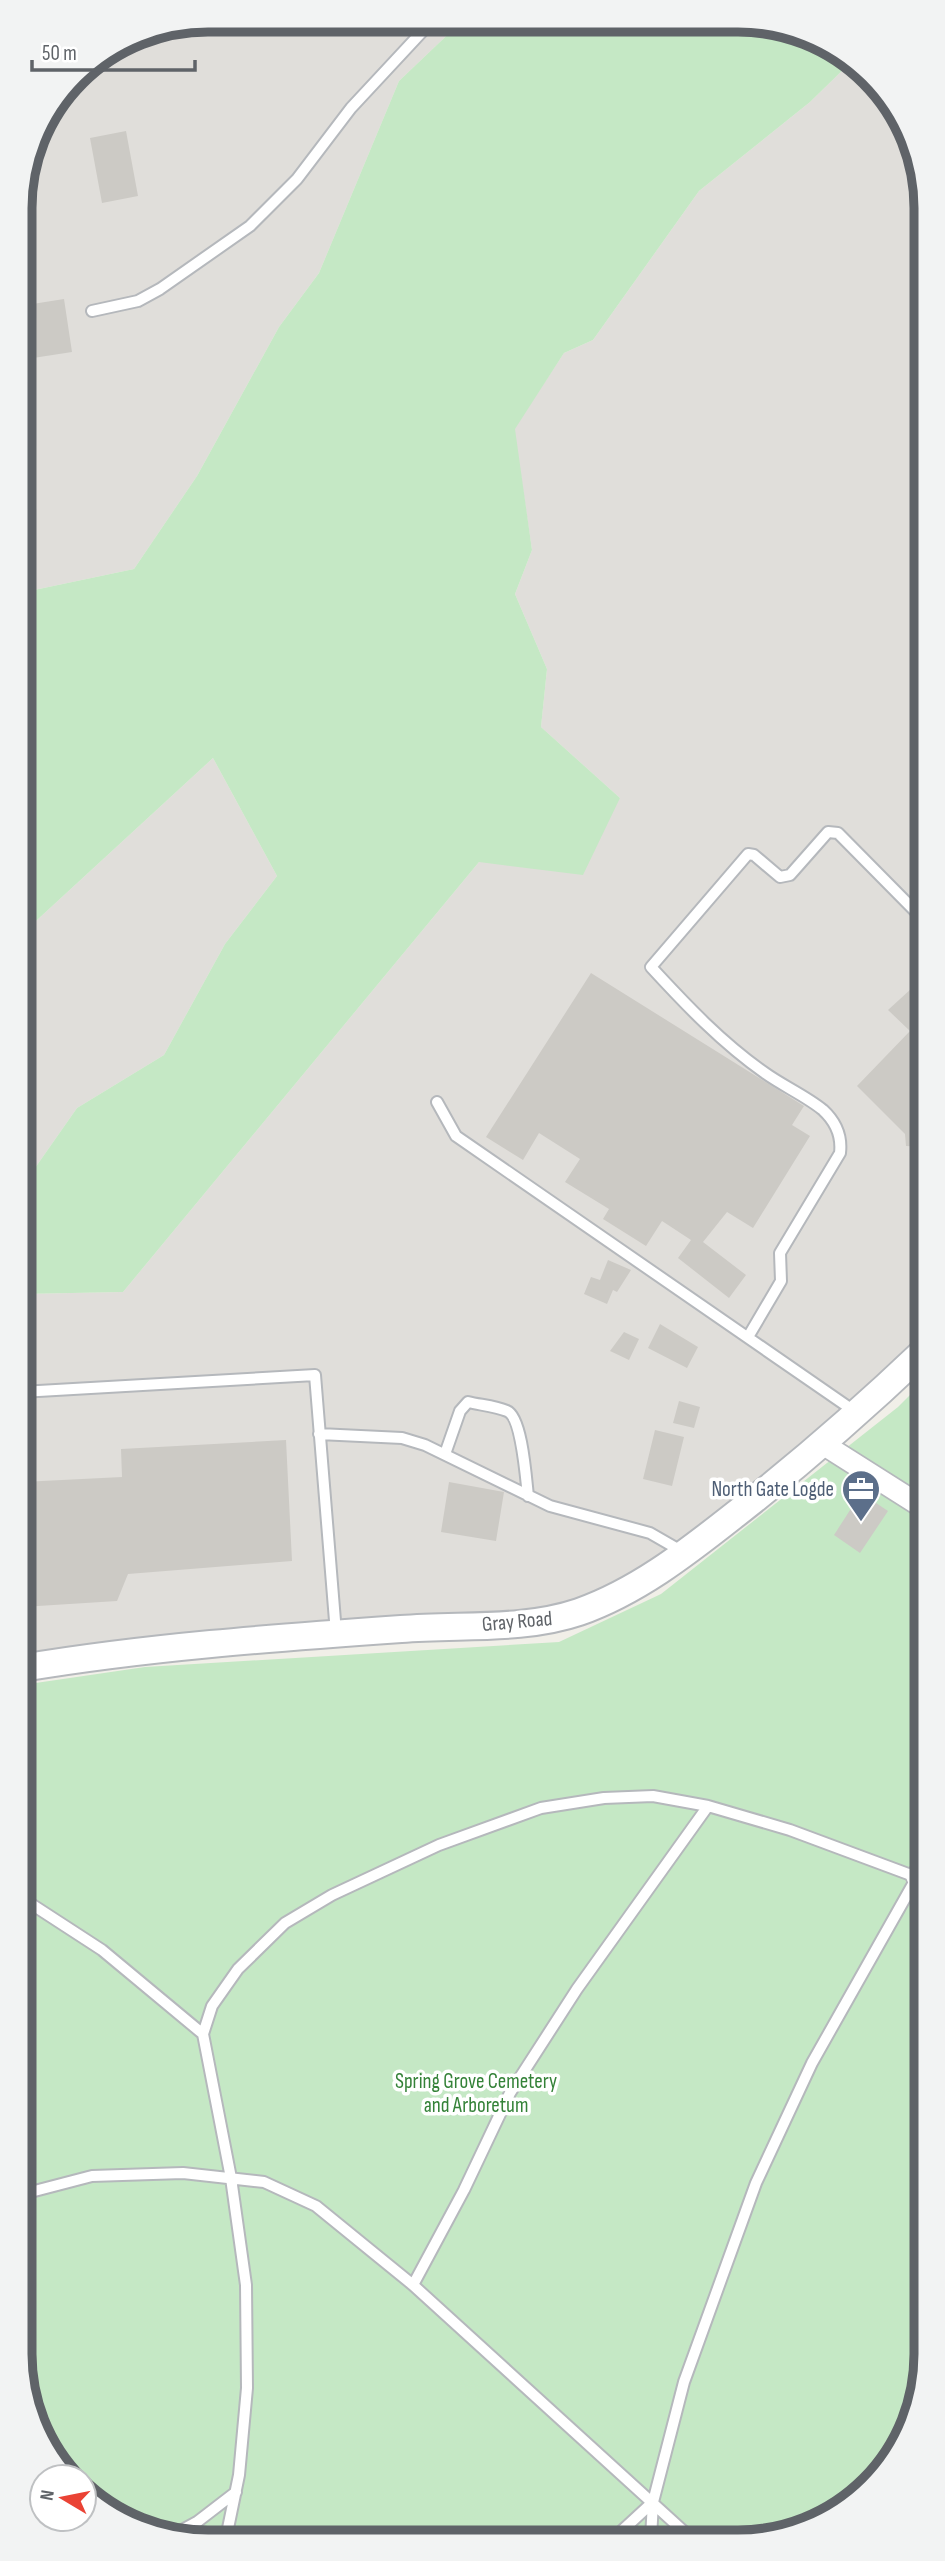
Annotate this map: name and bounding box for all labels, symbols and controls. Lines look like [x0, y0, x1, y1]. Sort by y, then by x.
scale bar [32, 28, 194, 72]
text: 50 m [42, 41, 77, 66]
office icon: North Gate Logde [840, 1468, 882, 1523]
place label: North Gate Logde [711, 1477, 834, 1502]
street label: Gray Road [481, 1606, 553, 1637]
park label: Spring Grove Cemetery and Arboretum [395, 2069, 557, 2118]
north arrow [28, 2463, 98, 2533]
text: N [36, 2488, 60, 2502]

